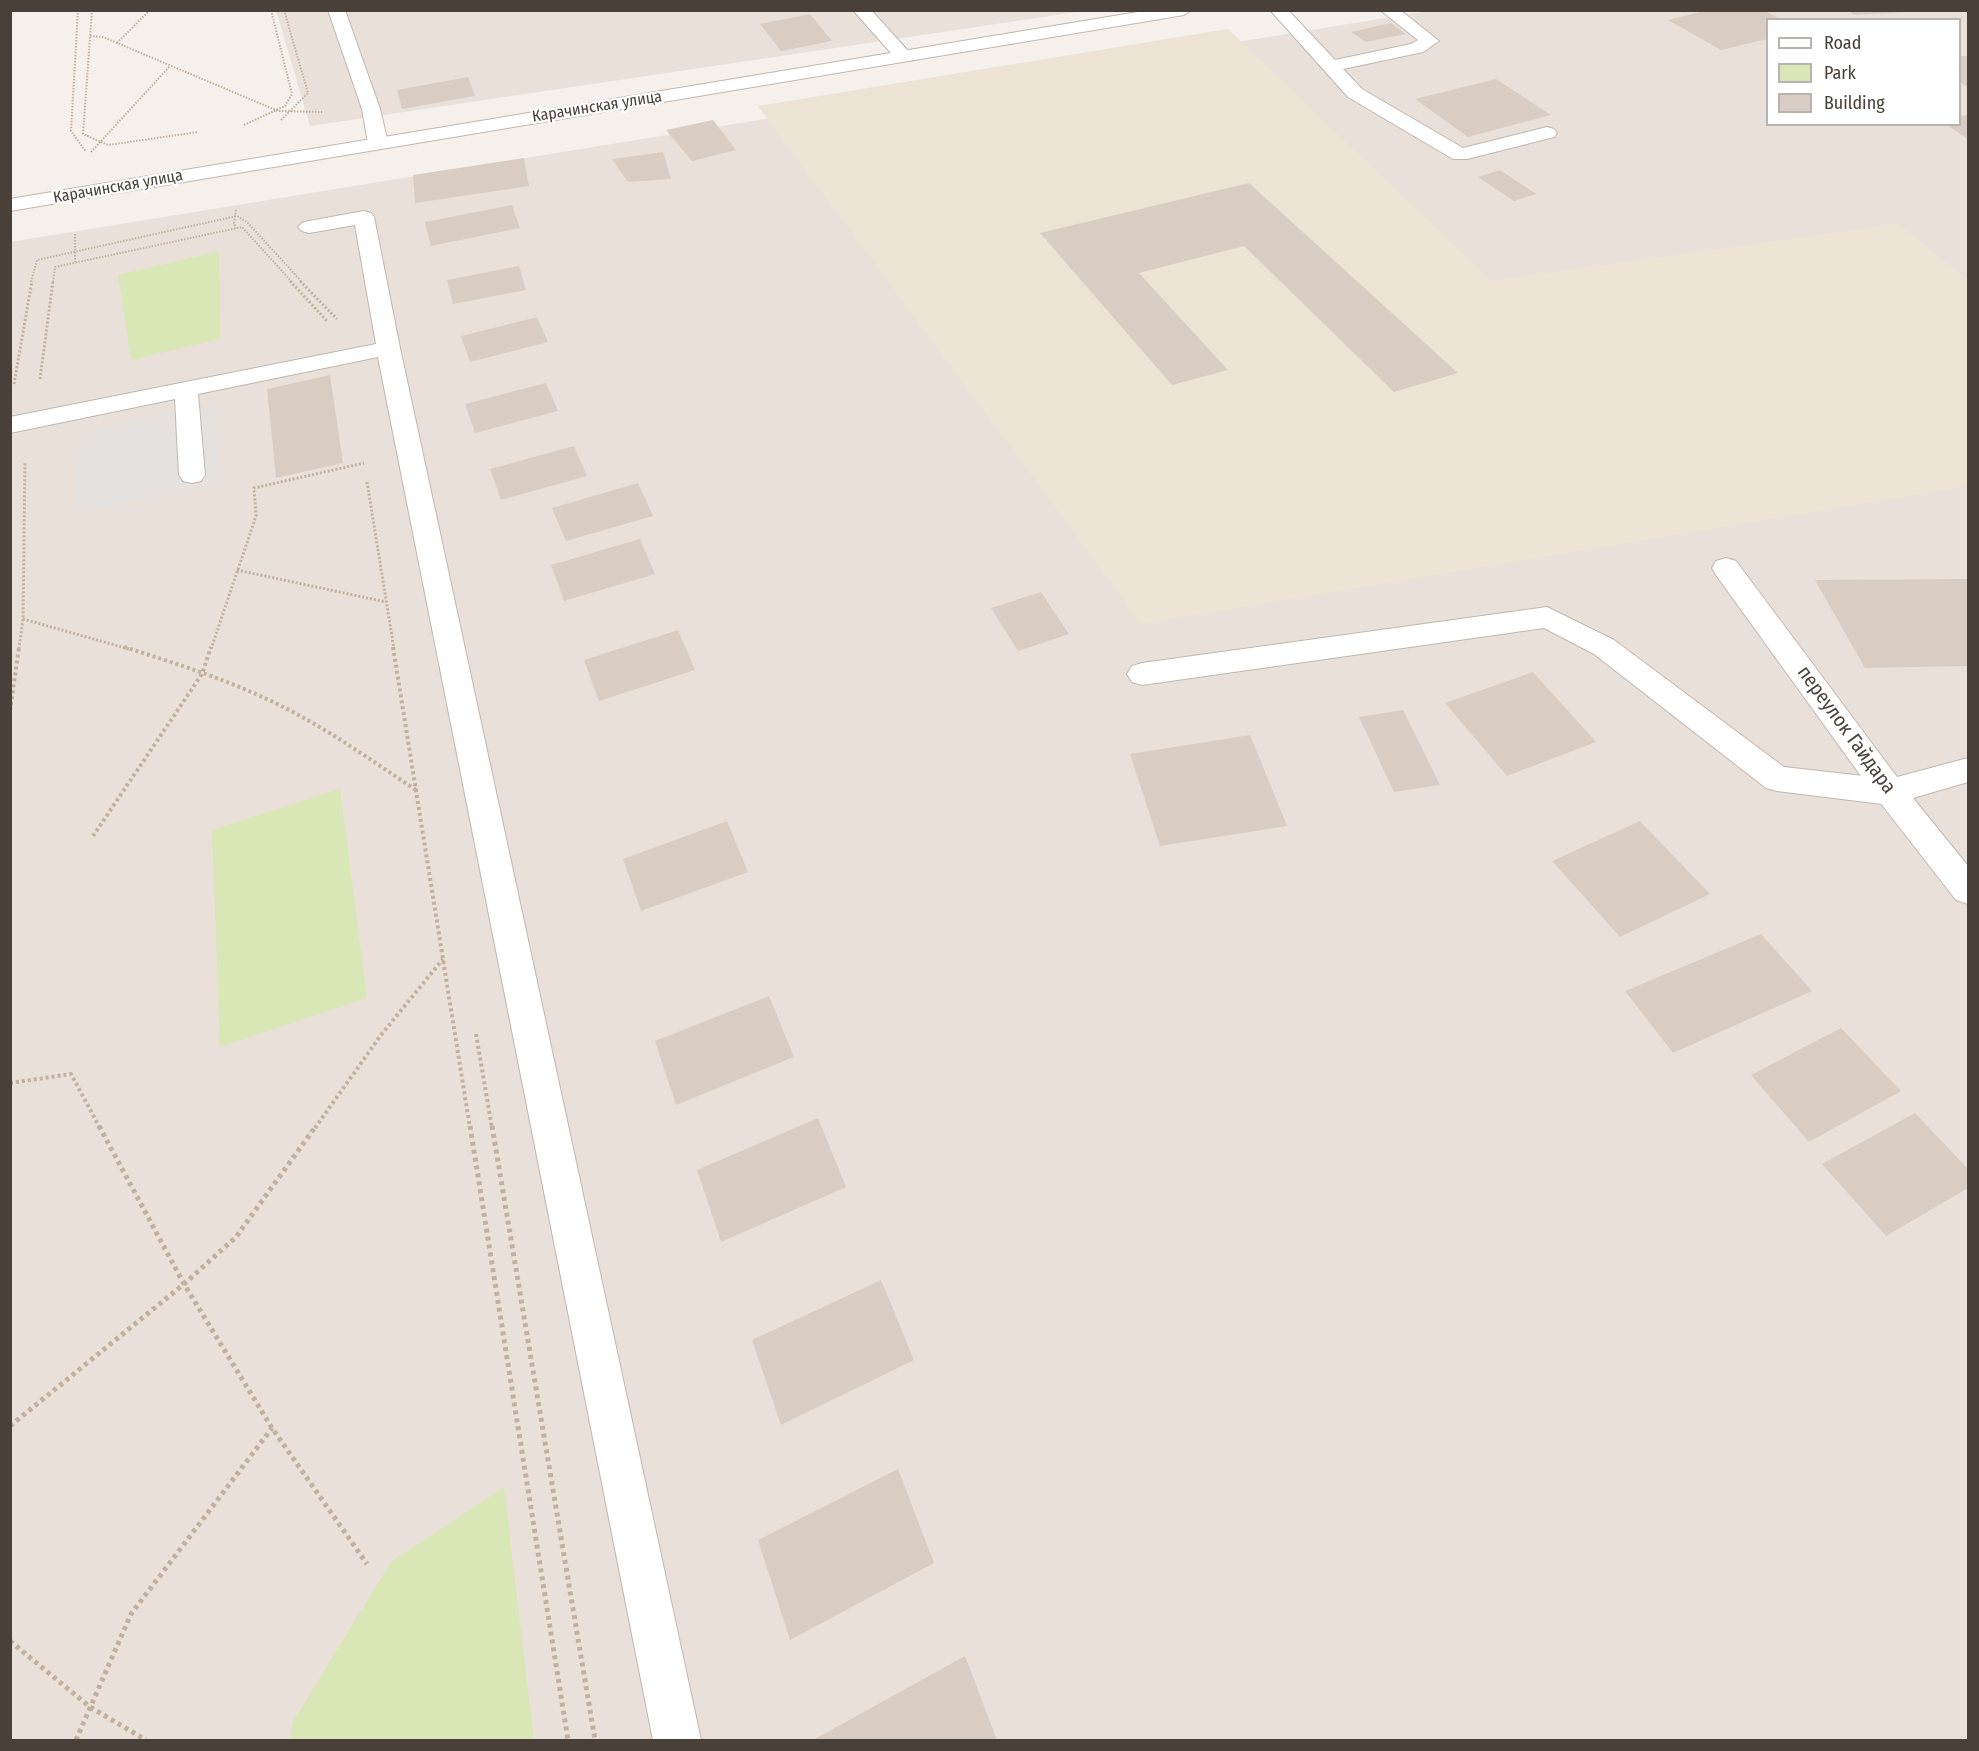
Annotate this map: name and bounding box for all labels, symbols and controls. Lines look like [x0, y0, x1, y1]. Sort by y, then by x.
legend [1766, 18, 1961, 126]
text: Road [1824, 32, 1861, 54]
text: Park [1824, 62, 1856, 84]
street label: Карачинская улица [531, 87, 663, 127]
text: Building [1824, 92, 1885, 114]
street label: Карачинская улица [52, 166, 184, 208]
street label: переулок Гайдара [1792, 661, 1900, 799]

